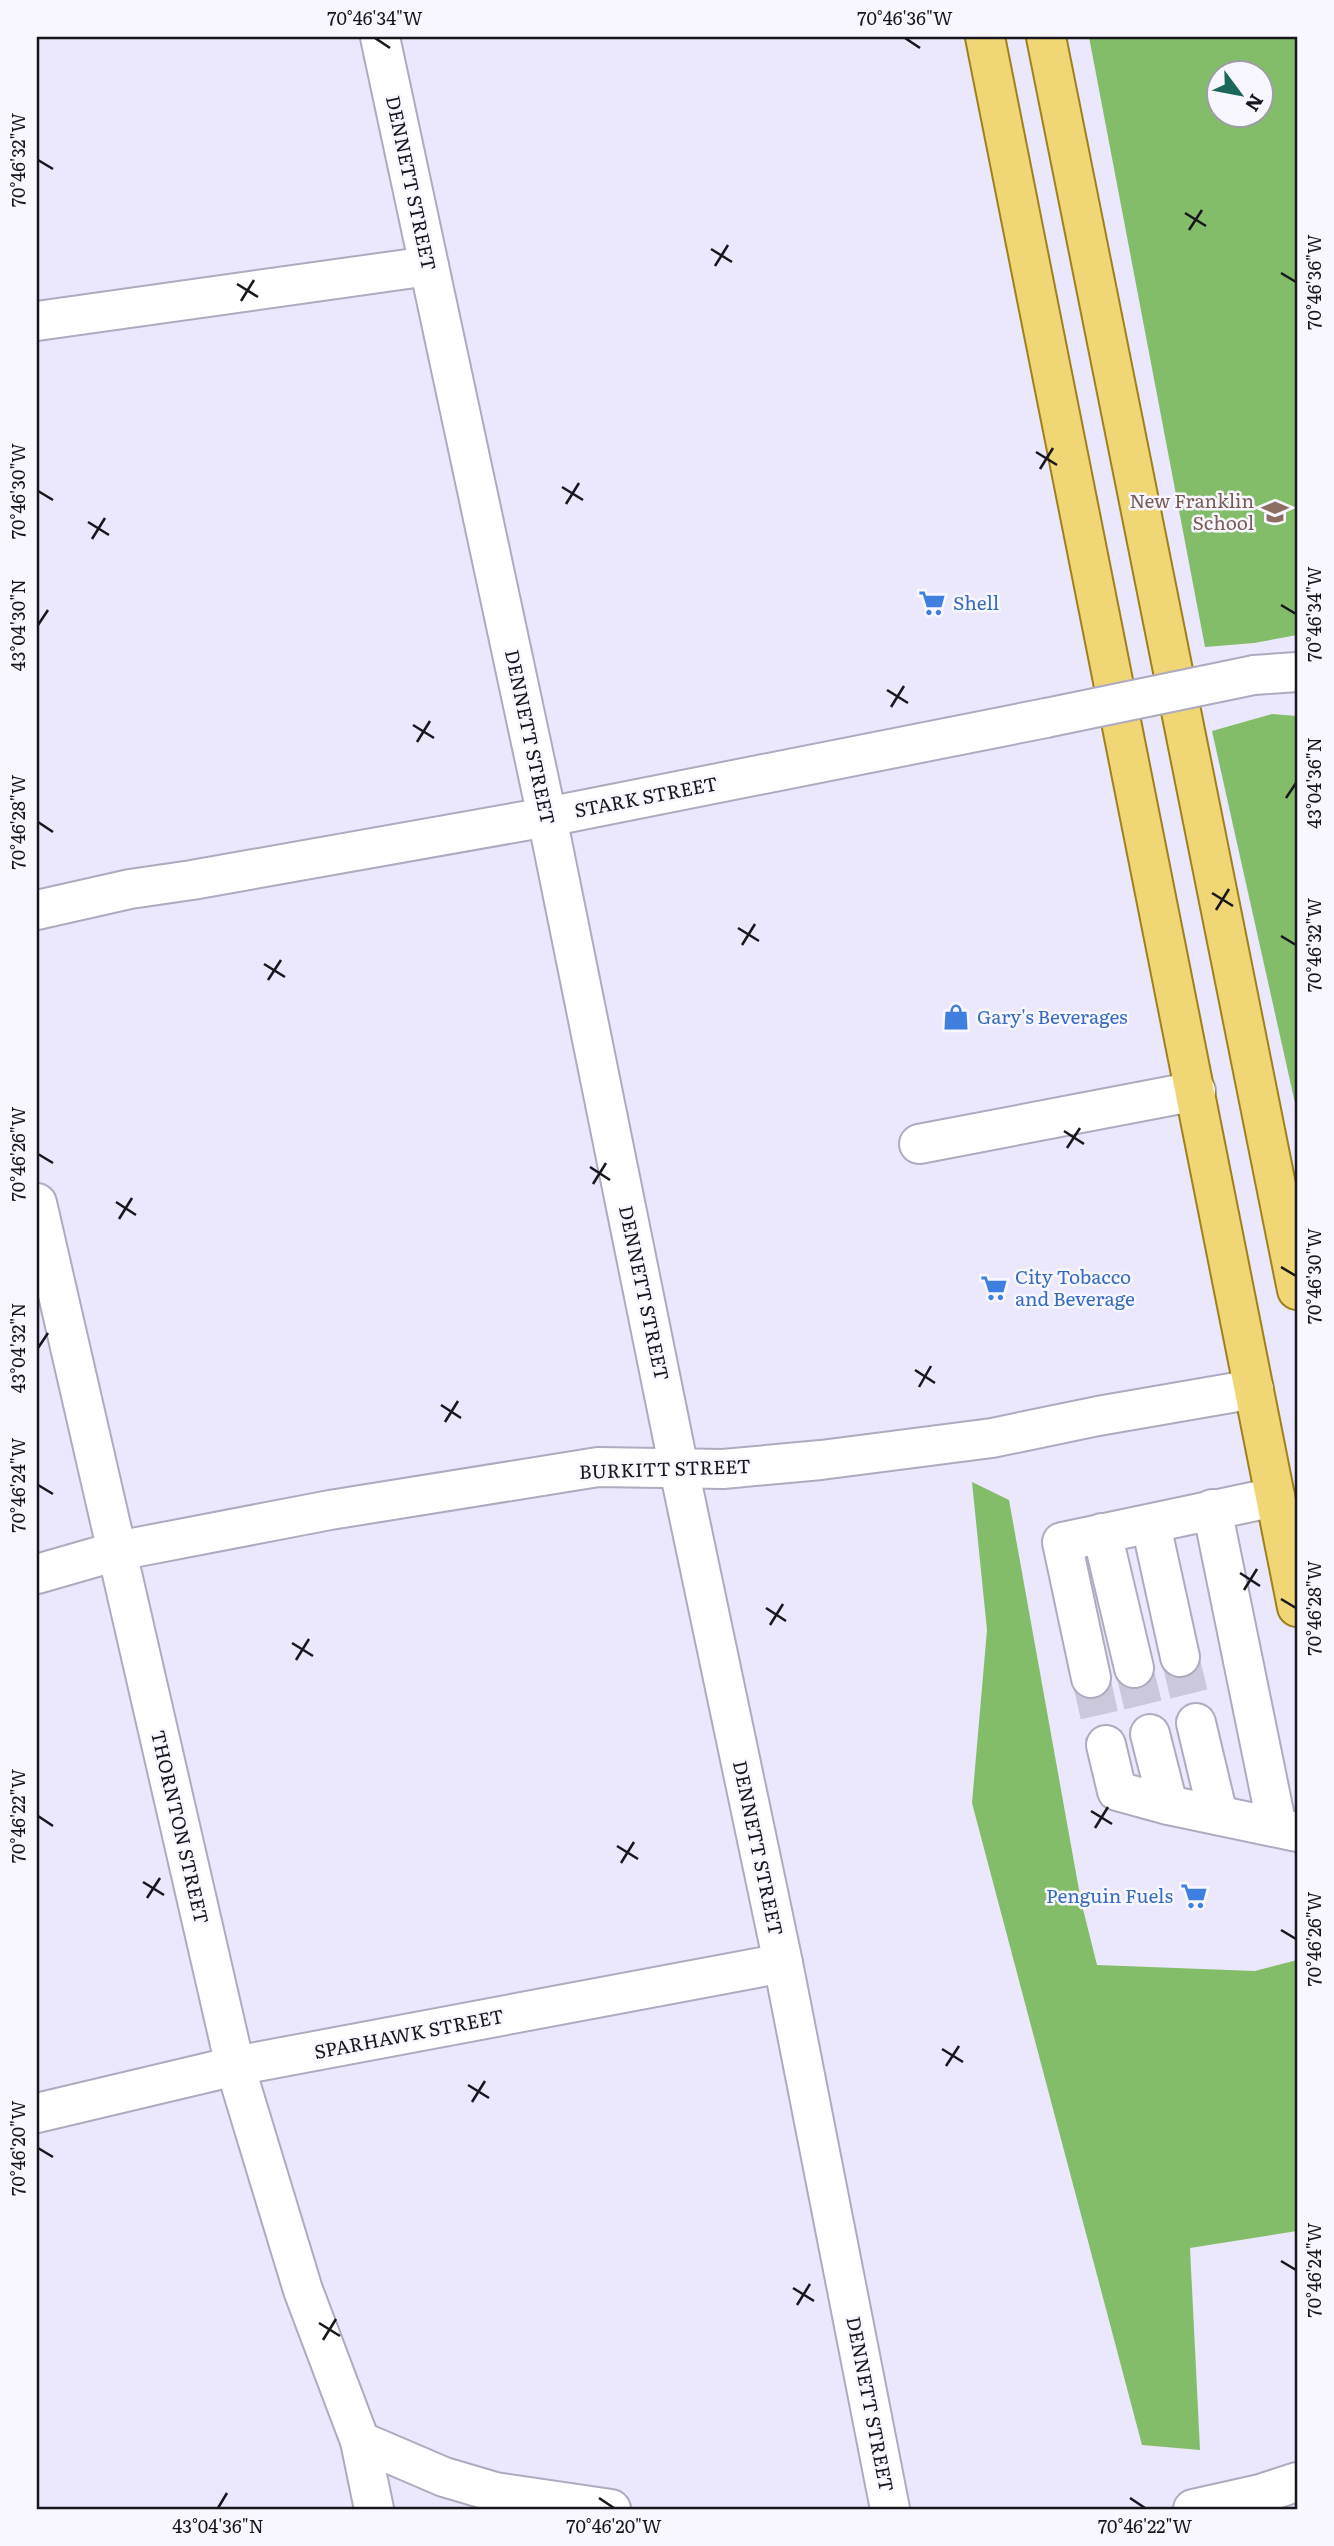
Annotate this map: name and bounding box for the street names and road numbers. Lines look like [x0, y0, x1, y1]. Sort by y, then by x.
street label: DENNETT STREET [380, 93, 444, 273]
street label: DENNETT STREET [499, 647, 563, 827]
street label: STARK STREET [572, 768, 720, 824]
street label: DENNETT STREET [613, 1203, 677, 1383]
street label: BURKITT STREET [579, 1451, 751, 1485]
street label: THORNTON STREET [145, 1727, 217, 1927]
street label: DENNETT STREET [727, 1758, 791, 1938]
street label: SPARHAWK STREET [311, 2001, 506, 2065]
street label: DENNETT STREET [840, 2314, 902, 2494]

